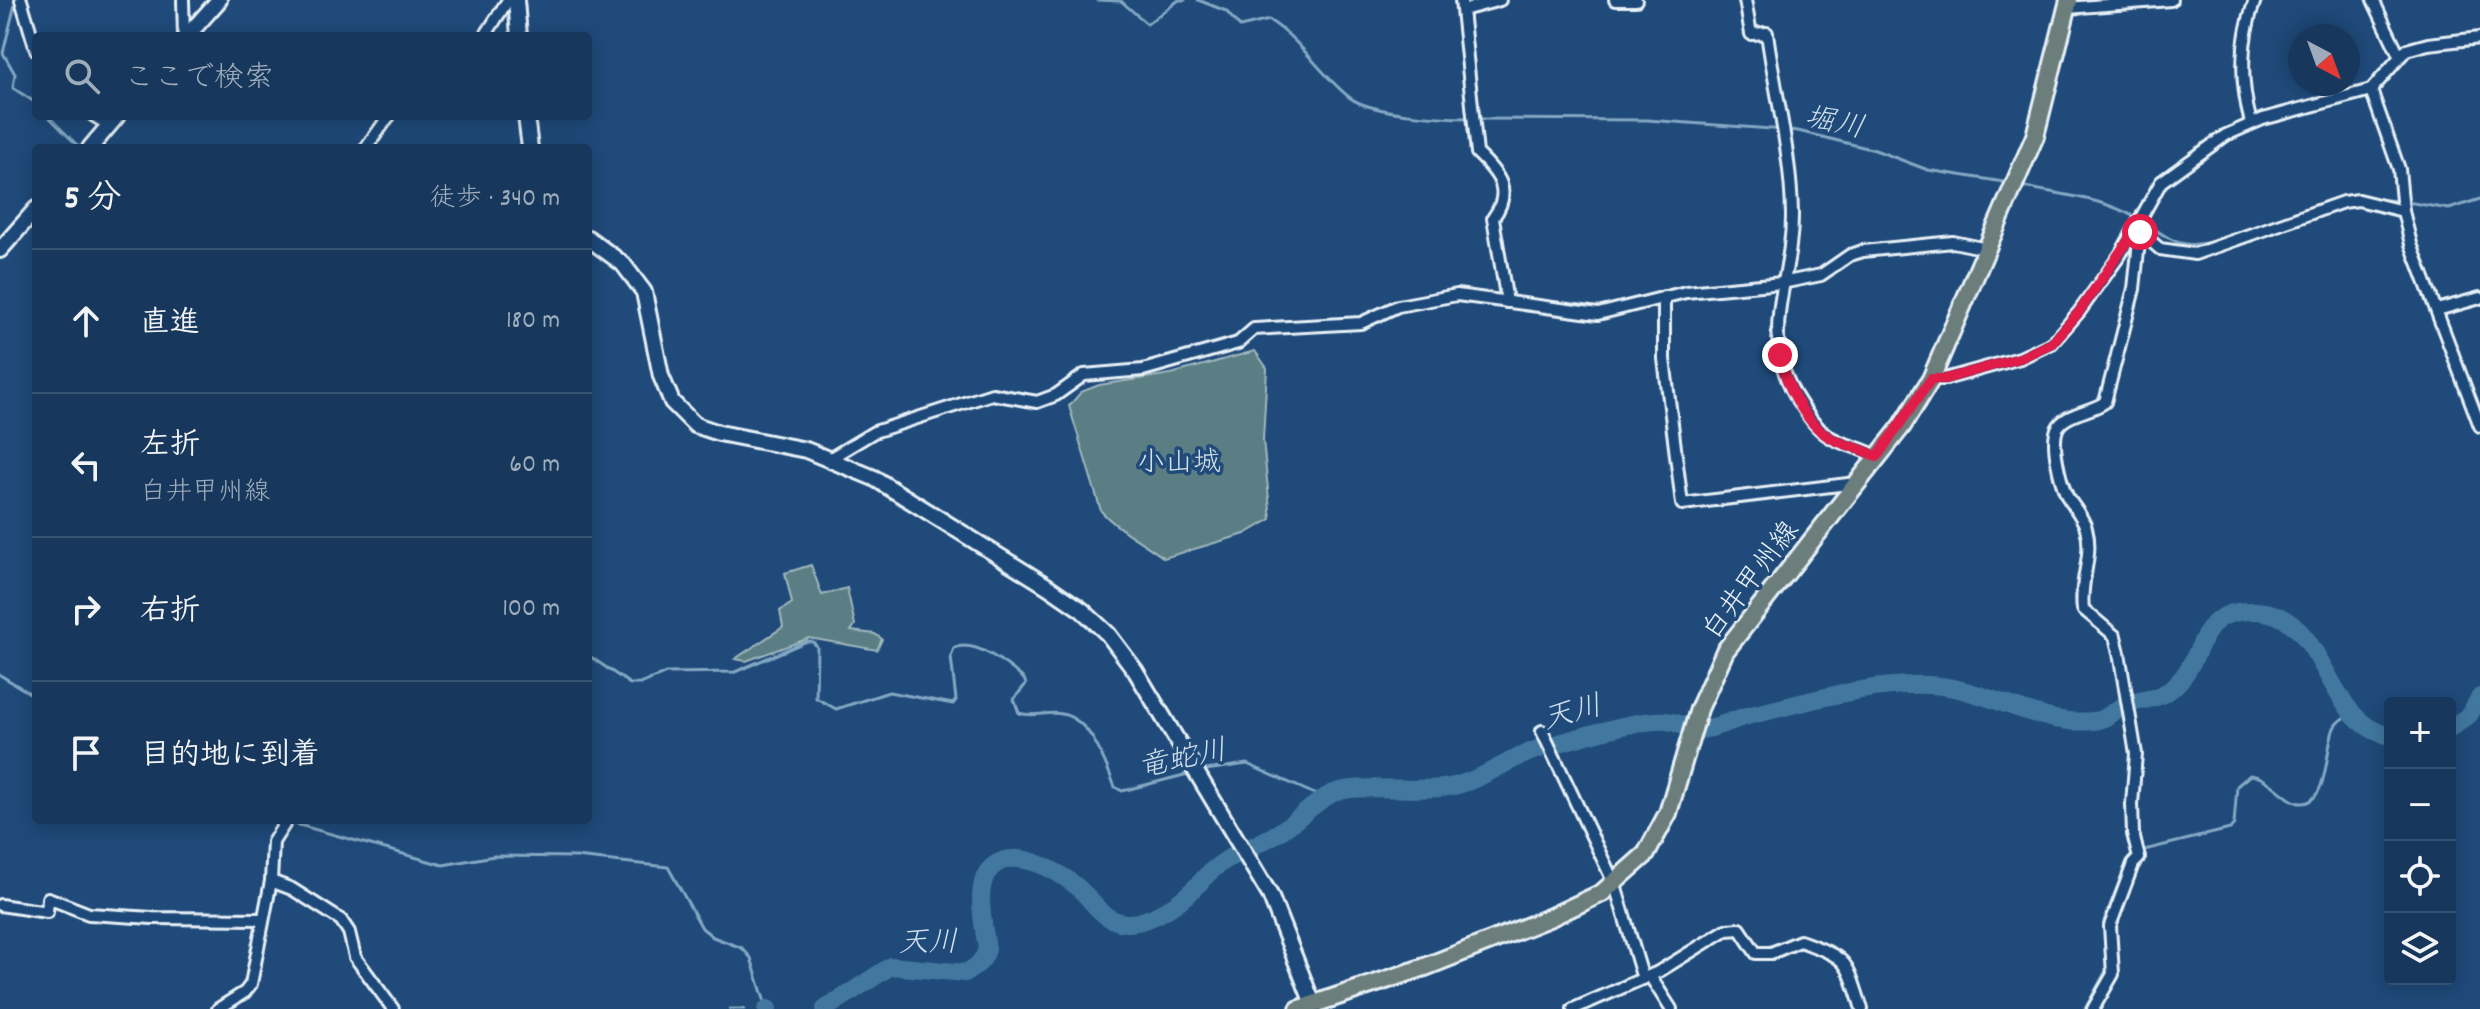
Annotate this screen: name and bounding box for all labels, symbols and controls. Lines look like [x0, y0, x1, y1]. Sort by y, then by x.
north arrow [2288, 24, 2360, 96]
search box [32, 32, 592, 120]
icon: search [60, 54, 104, 98]
text: ここで検索 [124, 59, 274, 102]
water label: 堀川 [1800, 98, 1868, 153]
text: 5 分 [64, 176, 122, 225]
text: 徒歩 · 340 m [430, 181, 560, 218]
route start [2122, 214, 2158, 250]
icon: ahead [64, 299, 108, 343]
text: 180 m [506, 303, 560, 340]
text: 直進 [140, 304, 200, 347]
route end [1762, 337, 1798, 373]
text: 左折 [140, 426, 200, 469]
icon: left [64, 443, 108, 487]
park label: 小山城 [1137, 445, 1221, 485]
text: 60 m [509, 447, 560, 484]
text: 白井甲州線 [140, 475, 270, 512]
street label: 白井甲州線 [1695, 514, 1811, 650]
icon: right [64, 587, 108, 631]
text: 100 m [502, 591, 560, 628]
text: 右折 [140, 592, 200, 635]
water label: 天川 [1539, 687, 1608, 744]
map controls [2384, 697, 2456, 985]
button: + [2384, 697, 2456, 769]
icon: arrive [64, 731, 108, 775]
water label: 竜蛇川 [1134, 731, 1231, 792]
text: 目的地に到着 [140, 736, 320, 779]
button: − [2384, 769, 2456, 841]
button: locate [2384, 841, 2456, 913]
button: layers [2384, 913, 2456, 985]
water label: 天川 [898, 923, 958, 968]

